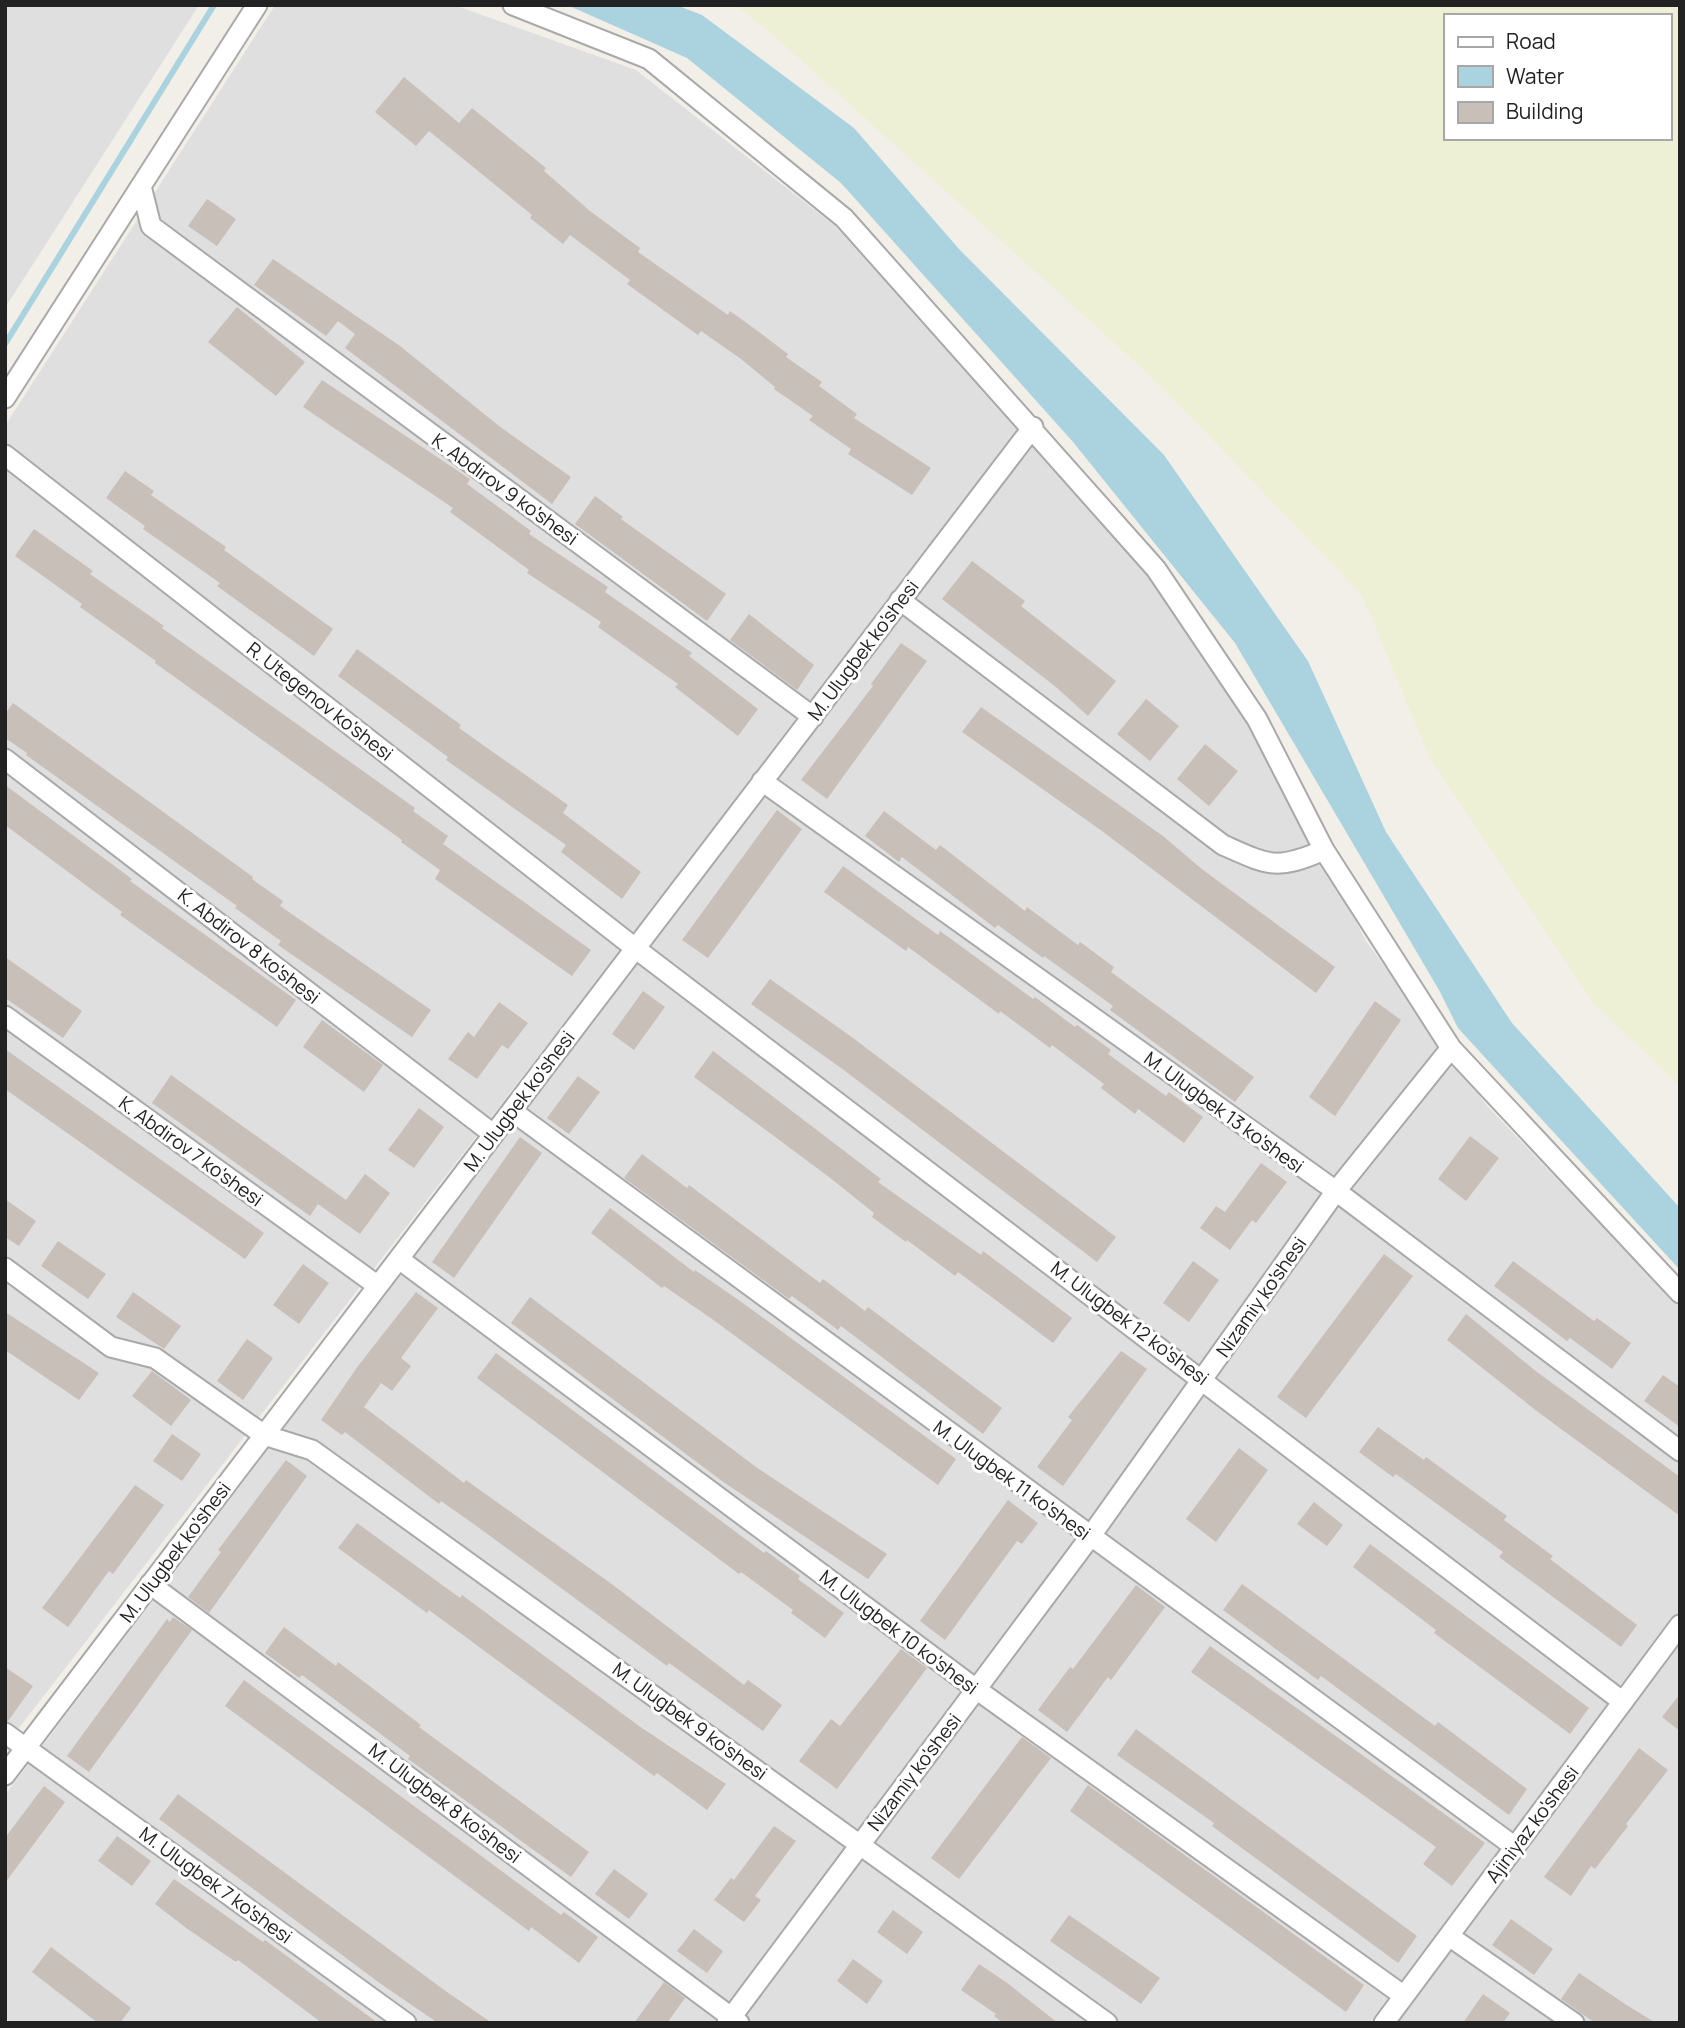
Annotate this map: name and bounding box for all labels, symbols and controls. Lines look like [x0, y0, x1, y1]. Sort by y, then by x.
legend [1444, 14, 1671, 140]
text: Road [1506, 27, 1556, 55]
text: Water [1506, 62, 1565, 90]
text: Building [1506, 97, 1583, 125]
street label: K. Abdirov 9 ko'shesi [427, 427, 583, 551]
street label: M. Ulugbek ko'shesi [802, 574, 924, 726]
street label: R. Utegenov ko'shesi [241, 636, 399, 766]
street label: K. Abdirov 8 ko'shesi [172, 882, 326, 1010]
street label: M. Ulugbek ko'shesi [458, 1025, 580, 1177]
street label: M. Ulugbek 13 ko'shesi [1139, 1045, 1309, 1179]
street label: K. Abdirov 7 ko'shesi [114, 1090, 268, 1212]
street label: Nizamiy ko'shesi [1210, 1232, 1312, 1362]
street label: M. Ulugbek 12 ko'shesi [1046, 1255, 1214, 1391]
street label: M. Ulugbek 11 ko'shesi [928, 1414, 1096, 1546]
street label: M. Ulugbek ko'shesi [114, 1476, 236, 1628]
street label: M. Ulugbek 10 ko'shesi [814, 1564, 984, 1700]
street label: M. Ulugbek 9 ko'shesi [607, 1656, 773, 1786]
street label: Nizamiy ko'shesi [861, 1708, 967, 1836]
street label: M. Ulugbek 8 ko'shesi [363, 1737, 527, 1869]
street label: Ajiniyaz ko'shesi [1479, 1760, 1585, 1888]
street label: M. Ulugbek 7 ko'shesi [134, 1821, 298, 1949]

